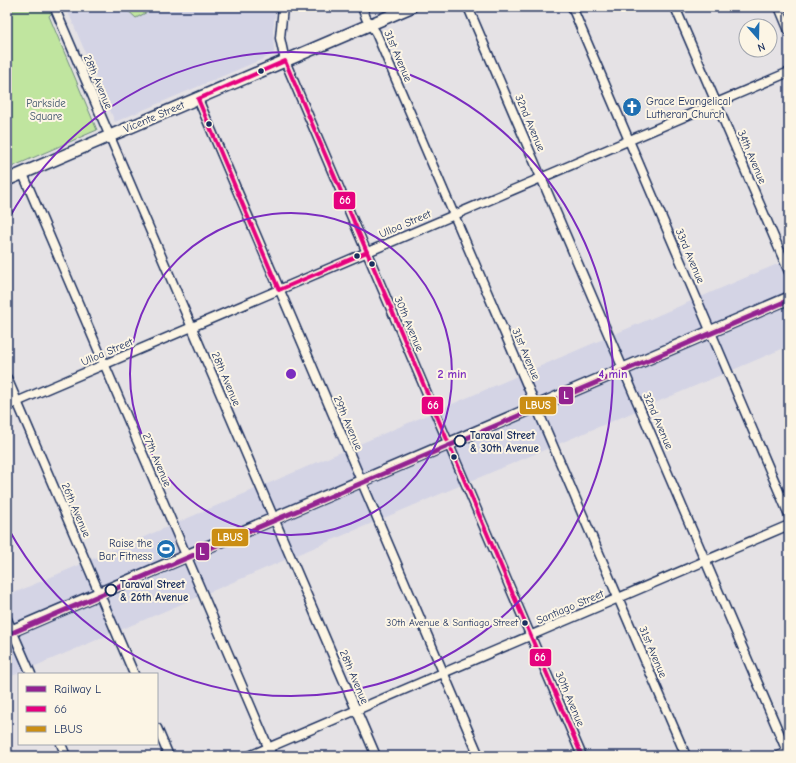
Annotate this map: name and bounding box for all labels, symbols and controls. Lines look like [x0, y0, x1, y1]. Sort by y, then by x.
north arrow [738, 18, 778, 58]
street label: 31st Avenue [381, 28, 415, 84]
text: N [756, 40, 767, 54]
street label: 28th Avenue [81, 53, 115, 112]
unlabelled marker [256, 66, 266, 76]
street label: 32nd Avenue [512, 93, 548, 154]
place label: Grace Evangelical Lutheran Church [646, 95, 731, 121]
church icon: Grace Evangelical Lutheran Church [621, 96, 643, 118]
park label: Parkside Square [26, 97, 66, 123]
street label: Vicente Street [122, 98, 187, 136]
unlabelled marker [204, 119, 214, 129]
street label: 34th Avenue [735, 128, 769, 186]
line badge: 66 [333, 191, 356, 210]
text: 66 [339, 194, 351, 207]
street label: Ulloa Street [377, 207, 434, 241]
street label: 33rd Avenue [673, 227, 708, 286]
unlabelled marker [352, 251, 362, 261]
unlabelled marker [367, 259, 377, 269]
street label: 30th Avenue [392, 295, 427, 354]
street label: 31st Avenue [509, 326, 543, 382]
street label: Ulloa Street [79, 335, 136, 369]
street label: 28th Avenue [209, 350, 243, 409]
centre of rings [284, 367, 298, 381]
text: 2 min [437, 367, 467, 381]
text: 4 min [599, 367, 627, 381]
line badge: L [558, 386, 574, 405]
text: L [563, 389, 569, 402]
street label: 32nd Avenue [640, 391, 676, 452]
street label: 29th Avenue [331, 394, 365, 453]
line badge: 66 [421, 396, 444, 415]
line badge: LBUS [519, 396, 557, 415]
text: 66 [427, 399, 439, 412]
text: LBUS [525, 399, 551, 412]
place label: Taraval Street & 30th Avenue [470, 429, 539, 455]
street label: 27th Avenue [140, 431, 174, 489]
marker: Taraval Street & 30th Avenue [453, 434, 467, 448]
unlabelled marker [449, 452, 459, 462]
street label: 26th Avenue [59, 481, 93, 540]
line badge: LBUS [211, 528, 249, 547]
text: LBUS [217, 531, 243, 544]
place label: Raise the Bar Fitness [99, 537, 152, 563]
sports icon: Raise the Bar Fitness [155, 538, 177, 560]
line badge: L [195, 542, 210, 561]
text: L [199, 545, 205, 558]
place label: Taraval Street & 26th Avenue [120, 578, 189, 604]
marker: Taraval Street & 26th Avenue [104, 583, 118, 597]
street label: Santiago Street [534, 587, 606, 627]
place label: 30th Avenue & Santiago Street [386, 617, 519, 629]
marker: 30th Avenue & Santiago Street [520, 618, 530, 628]
street label: 31st Avenue [636, 624, 670, 680]
street label: 28th Avenue [337, 648, 371, 707]
line badge: 66 [529, 648, 552, 667]
text: 66 [534, 651, 546, 664]
street label: 30th Avenue [553, 670, 588, 729]
legend [18, 673, 158, 745]
text: Railway L [54, 682, 101, 696]
text: 66 [54, 702, 67, 716]
text: LBUS [54, 722, 83, 736]

